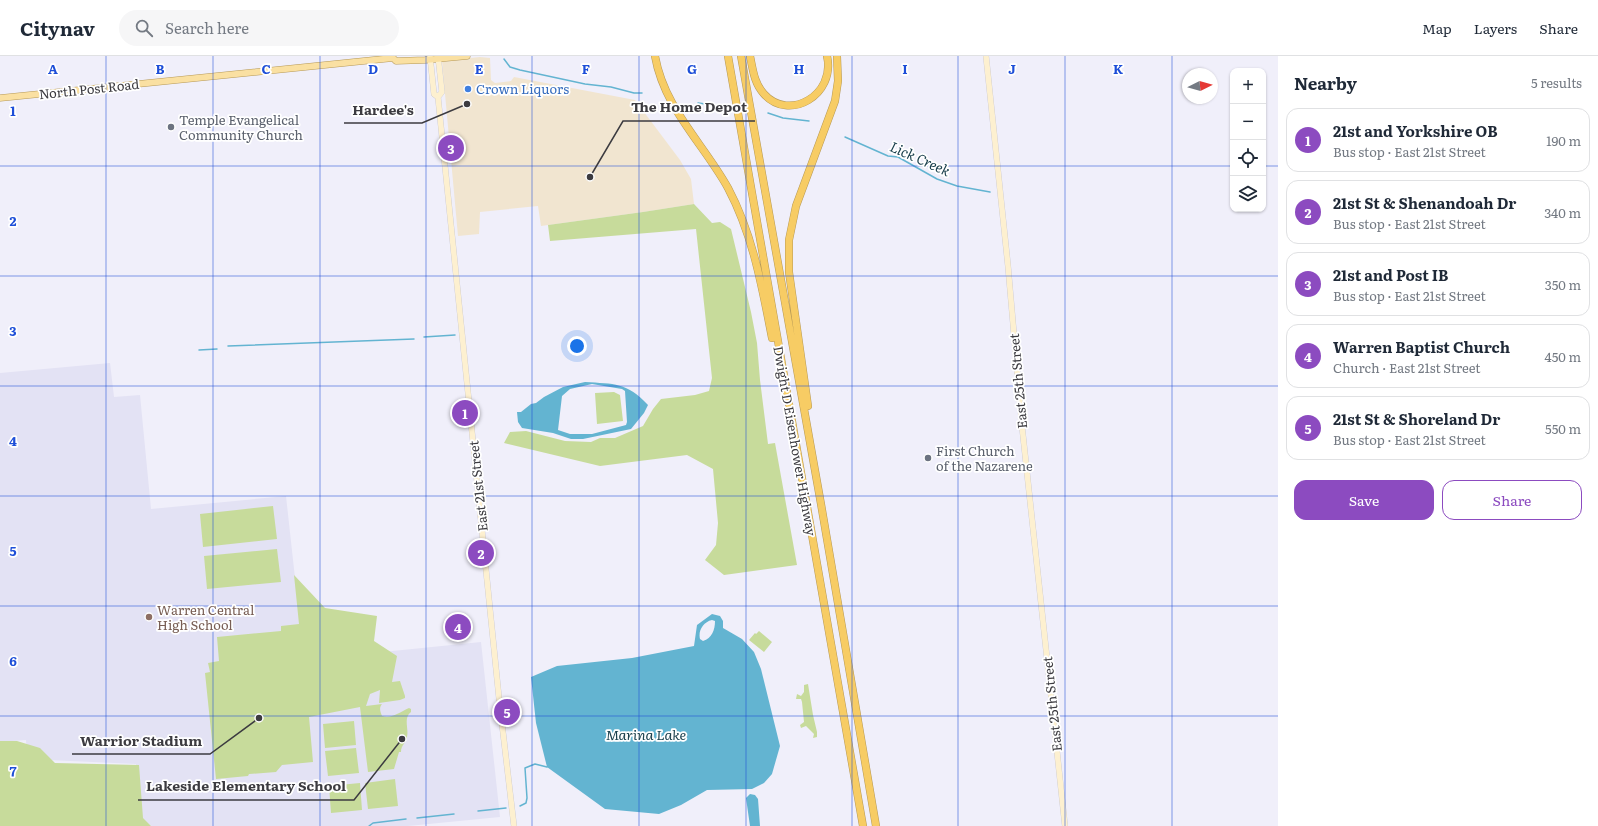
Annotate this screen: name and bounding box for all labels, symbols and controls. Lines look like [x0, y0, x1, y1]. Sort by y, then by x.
search box [119, 10, 399, 46]
text: Citynav [20, 14, 95, 42]
text: Search here [165, 16, 249, 39]
icon: search [133, 17, 155, 39]
text: Map [1422, 18, 1452, 38]
text: Layers [1474, 18, 1517, 38]
text: Share [1539, 18, 1578, 38]
text: A [48, 59, 58, 78]
text: B [156, 59, 165, 78]
text: C [261, 59, 271, 78]
text: D [368, 59, 378, 78]
text: E [475, 59, 484, 78]
text: F [582, 59, 590, 78]
text: G [687, 59, 697, 78]
text: H [794, 59, 805, 78]
text: I [902, 59, 908, 78]
text: J [1008, 59, 1016, 78]
text: K [1113, 59, 1124, 78]
north arrow [1182, 68, 1218, 104]
map controls [1230, 68, 1266, 212]
button: + [1230, 68, 1266, 104]
text: Nearby [1294, 70, 1357, 95]
text: 5 results [1531, 73, 1582, 92]
street label: North Post Road [38, 74, 140, 103]
place label: Crown Liquors [476, 79, 569, 98]
marker: Crown Liquors [463, 84, 473, 94]
callout: The Home Depot [623, 95, 755, 121]
text: The Home Depot [631, 96, 748, 116]
callout: Hardee's [344, 97, 422, 123]
text: Hardee's [352, 99, 414, 119]
text: 1 [10, 101, 16, 120]
button: − [1230, 104, 1266, 140]
place label: Temple Evangelical Community Church [179, 110, 303, 144]
text: 21st and Yorkshire OB [1333, 119, 1498, 142]
marker: Temple Evangelical Community Church [166, 122, 176, 132]
text: 1 [1305, 131, 1311, 150]
text: 190 m [1546, 131, 1581, 150]
pin: 3 [438, 133, 464, 163]
water label: Lick Creek [887, 136, 954, 180]
button: locate [1230, 140, 1266, 176]
text: Bus stop · East 21st Street [1333, 142, 1486, 161]
button: layers [1230, 176, 1266, 212]
text: 21st St & Shenandoah Dr [1333, 191, 1517, 214]
text: 2 [1305, 203, 1311, 222]
text: 340 m [1544, 203, 1581, 222]
text: 2 [10, 211, 17, 230]
text: Bus stop · East 21st Street [1333, 214, 1486, 233]
text: 21st and Post IB [1333, 263, 1448, 286]
text: 3 [1304, 275, 1312, 294]
text: 350 m [1545, 275, 1581, 294]
text: Bus stop · East 21st Street [1333, 286, 1486, 305]
text: 3 [9, 321, 17, 340]
street label: East 25th Street [1004, 332, 1031, 429]
text: Warren Baptist Church [1333, 335, 1510, 358]
your location [567, 336, 587, 356]
street label: Dwight D Eisenhower Highway [769, 344, 822, 538]
text: 4 [1304, 347, 1312, 366]
text: 450 m [1545, 347, 1581, 366]
text: Church · East 21st Street [1333, 358, 1480, 377]
pin: 1 [452, 398, 478, 428]
text: 21st St & Shoreland Dr [1333, 407, 1500, 430]
text: 5 [1304, 419, 1312, 438]
text: 550 m [1545, 419, 1581, 438]
text: Bus stop · East 21st Street [1333, 430, 1486, 449]
text: 4 [9, 431, 17, 450]
street label: East 21st Street [463, 439, 492, 533]
place label: First Church of the Nazarene [936, 441, 1033, 475]
marker: First Church of the Nazarene [923, 453, 933, 463]
button: Save [1294, 480, 1434, 520]
button: Share [1442, 480, 1582, 520]
pin: 2 [468, 538, 494, 568]
text: 5 [9, 541, 17, 560]
place label: Warren Central High School [157, 600, 255, 634]
marker: Warren Central High School [144, 612, 154, 622]
pin: 4 [445, 612, 471, 642]
text: 6 [9, 651, 17, 670]
street label: East 25th Street [1037, 655, 1066, 753]
pin: 5 [494, 697, 520, 727]
water label: Marina Lake [606, 724, 687, 744]
callout: Warrior Stadium [72, 728, 210, 754]
text: Warrior Stadium [80, 730, 202, 750]
text: 7 [9, 761, 17, 780]
callout: Lakeside Elementary School [138, 774, 354, 800]
text: Lakeside Elementary School [146, 775, 346, 795]

